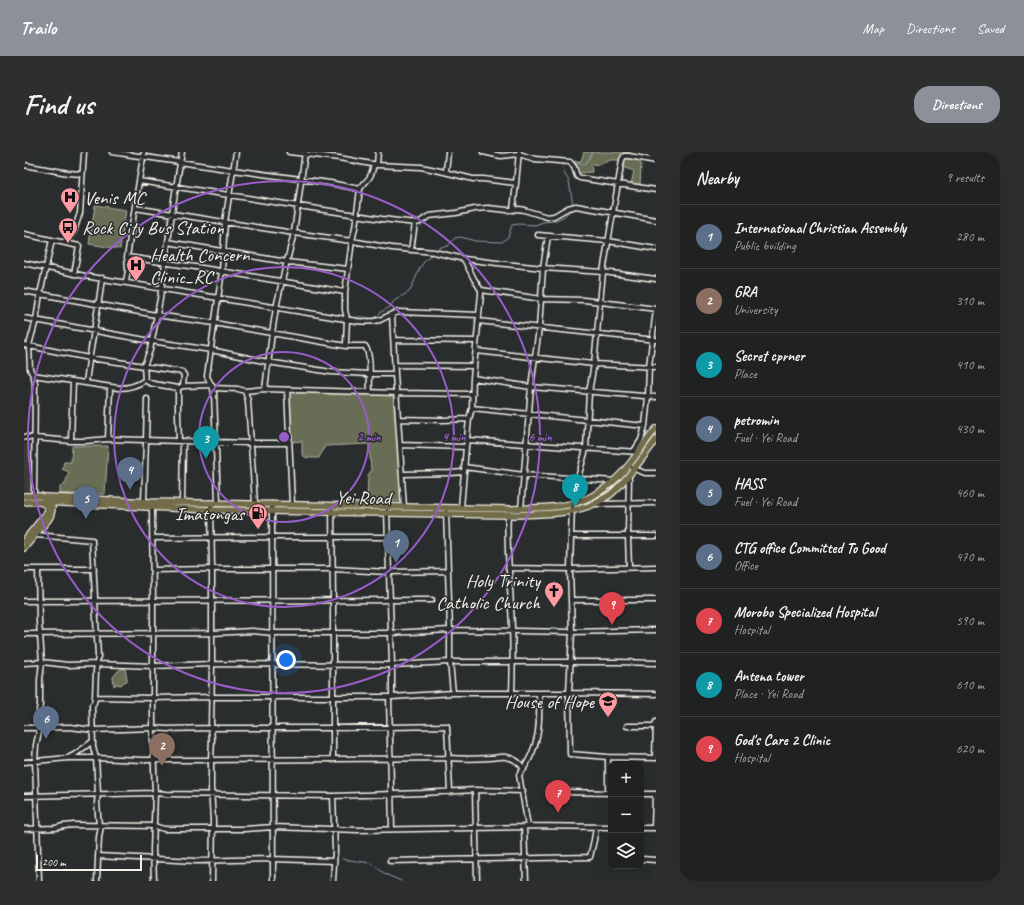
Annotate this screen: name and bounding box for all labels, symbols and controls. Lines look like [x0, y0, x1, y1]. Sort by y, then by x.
text: Trailo [20, 16, 56, 40]
text: Map [863, 20, 884, 37]
text: Directions [906, 20, 955, 37]
text: Saved [977, 20, 1004, 37]
button: Directions [914, 86, 1000, 123]
text: Find us [24, 87, 94, 122]
text: Nearby [696, 168, 739, 189]
text: 9 results [946, 170, 984, 186]
hospital icon: Venis MC [59, 186, 81, 214]
place label: Venis MC [84, 186, 148, 210]
bus stop icon: Rock City Bus Station [57, 216, 79, 244]
place label: Rock City Bus Station [82, 216, 224, 240]
text: International Christian Assembly [734, 219, 906, 238]
text: 1 [706, 229, 712, 245]
text: 280 m [956, 229, 984, 245]
text: Public building [734, 238, 796, 254]
place label: Health Concern Clinic_RC [150, 243, 250, 289]
hospital icon: Health Concern Clinic_RC [125, 254, 147, 282]
text: GRA [734, 283, 757, 302]
text: 2 [706, 293, 712, 309]
text: 310 m [956, 293, 984, 309]
text: University [734, 302, 777, 318]
text: Secret cprner [734, 347, 804, 366]
text: 3 [706, 357, 712, 373]
text: 410 m [956, 357, 984, 373]
text: Place [734, 366, 757, 382]
text: petromin [734, 411, 779, 430]
text: 4 [706, 421, 712, 437]
text: 430 m [956, 421, 984, 437]
pin: 3 [193, 426, 219, 459]
text: 2 min [358, 429, 381, 445]
text: 4 min [443, 429, 466, 445]
text: 6 min [528, 429, 552, 445]
centre of rings [277, 430, 291, 444]
text: Fuel · Yei Road [734, 430, 797, 446]
pin: 4 [117, 457, 143, 490]
pin: 8 [562, 474, 588, 507]
text: HASS [734, 475, 764, 494]
text: 5 [706, 485, 712, 501]
text: 460 m [956, 485, 984, 501]
pin: 5 [73, 486, 99, 519]
street label: Yei Road [335, 486, 394, 511]
text: Fuel · Yei Road [734, 494, 797, 510]
place label: Imatongas [175, 502, 246, 526]
fuel station icon: Imatongas [247, 502, 269, 530]
pin: 1 [383, 530, 409, 563]
text: CTG office Committed To Good [734, 539, 885, 558]
text: 6 [706, 549, 712, 565]
text: 470 m [956, 549, 984, 565]
text: Office [734, 558, 758, 574]
place label: Holy Trinity Catholic Church [436, 569, 542, 615]
church icon: Holy Trinity Catholic Church [543, 580, 565, 608]
pin: 9 [599, 592, 625, 625]
text: Morobo Specialized Hospital [734, 603, 876, 622]
text: 7 [706, 613, 712, 629]
text: 590 m [956, 613, 984, 629]
text: Hospital [734, 622, 770, 638]
your location [276, 650, 296, 670]
text: Antena tower [734, 667, 804, 686]
text: 8 [706, 677, 712, 693]
text: 610 m [956, 677, 984, 693]
text: Place · Yei Road [734, 686, 803, 702]
place label: House of Hope [505, 690, 596, 714]
school or university icon: House of Hope [597, 690, 619, 718]
pin: 6 [33, 706, 59, 739]
text: God's Care 2 Clinic [734, 731, 830, 750]
pin: 2 [149, 733, 175, 766]
text: 9 [706, 741, 712, 757]
text: 620 m [956, 741, 984, 757]
text: Hospital [734, 750, 770, 766]
map controls [608, 761, 644, 869]
button: + [608, 761, 644, 797]
pin: 7 [545, 780, 571, 813]
button: − [608, 797, 644, 833]
button: layers [608, 833, 644, 869]
scale bar [36, 853, 142, 872]
text: 200 m [42, 855, 66, 869]

